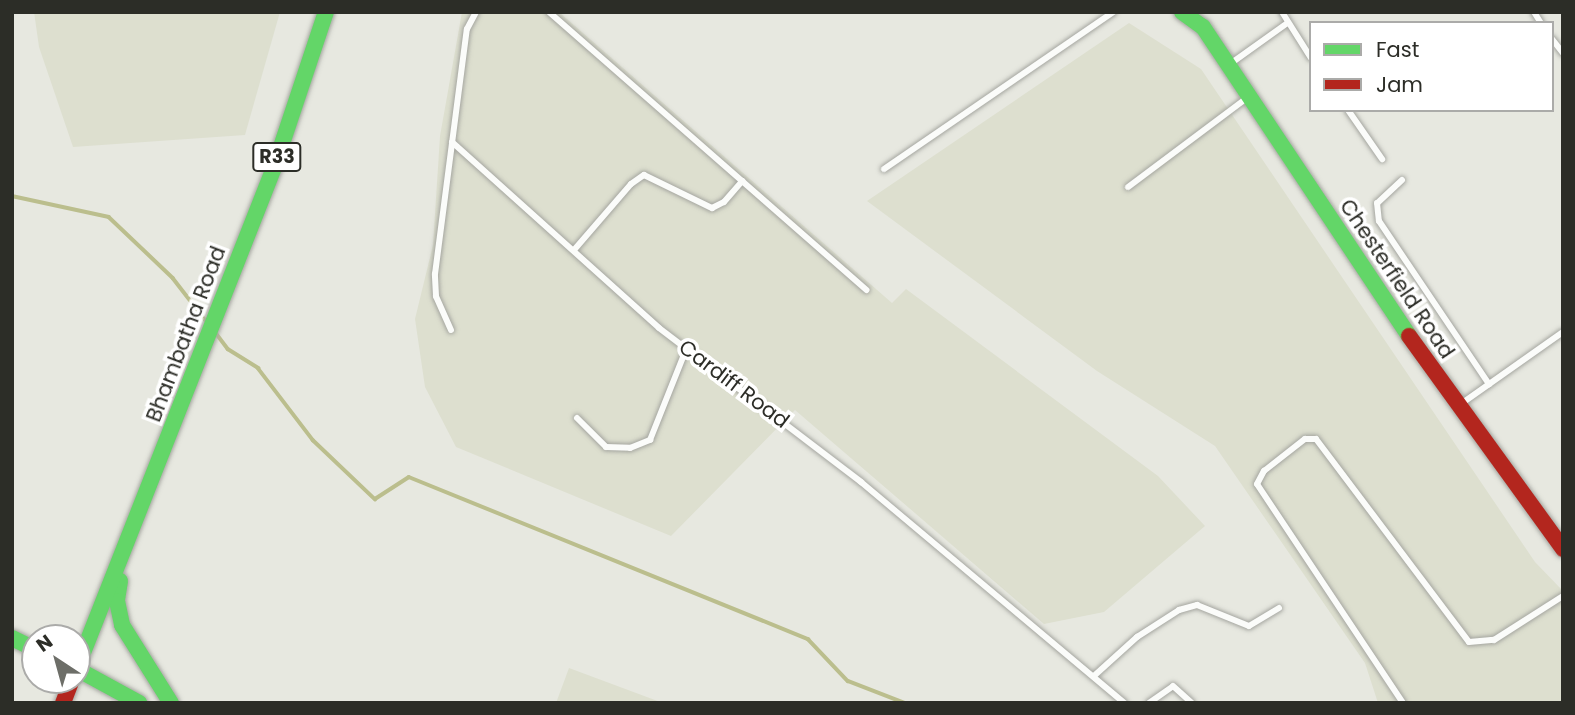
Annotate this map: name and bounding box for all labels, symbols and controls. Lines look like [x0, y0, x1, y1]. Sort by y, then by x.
legend [1309, 21, 1554, 112]
text: Fast [1376, 35, 1419, 64]
text: Jam [1376, 70, 1423, 99]
road number: R33 [251, 141, 303, 172]
street label: Chesterfield Road [1334, 195, 1460, 363]
street label: Bhambatha Road [141, 243, 231, 425]
street label: Cardiff Road [674, 334, 794, 434]
north arrow [21, 624, 91, 694]
text: N [31, 628, 58, 658]

